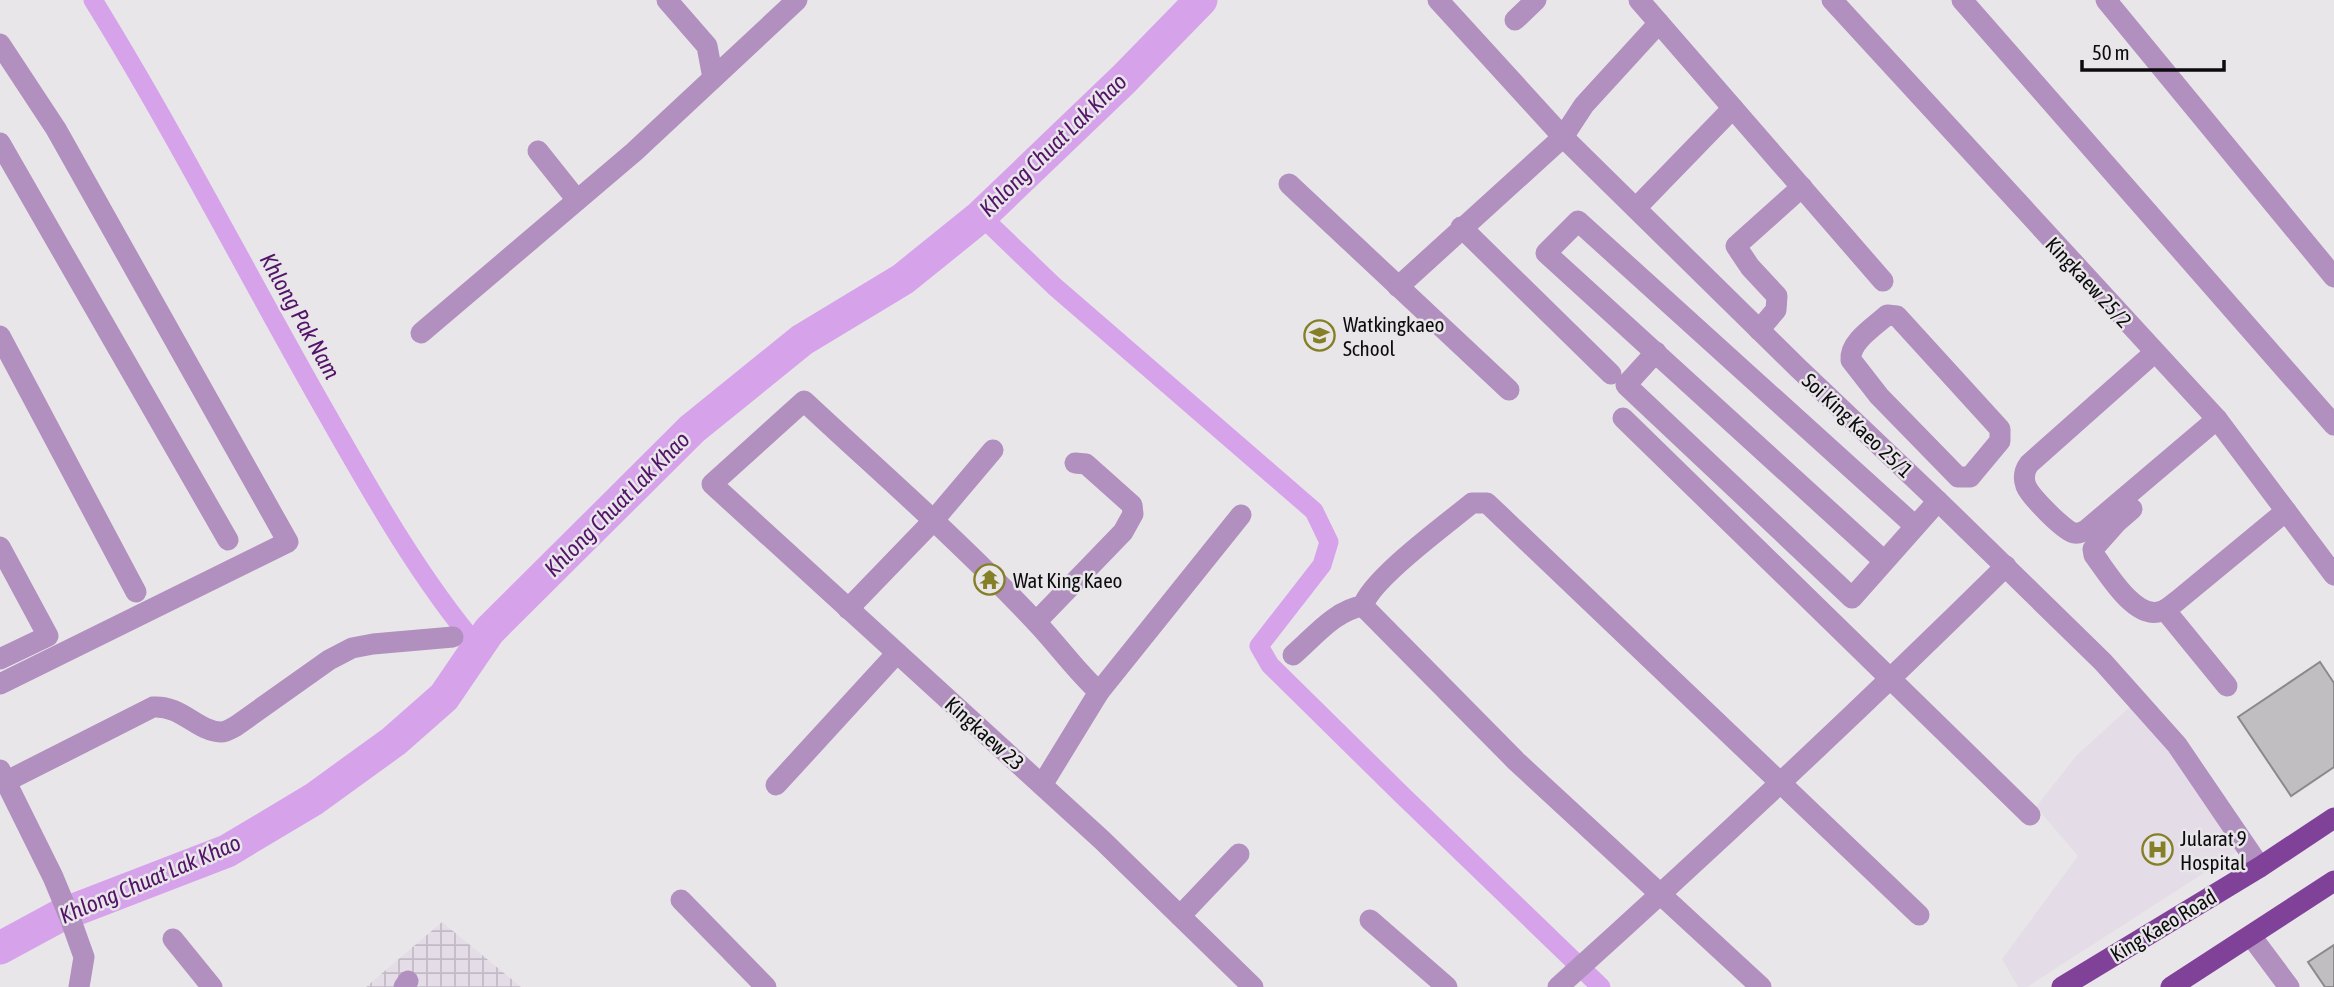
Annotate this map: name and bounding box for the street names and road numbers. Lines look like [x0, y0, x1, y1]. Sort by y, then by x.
street label: Kingkaew 25/2 [2041, 232, 2137, 332]
street label: Soi King Kaeo 25/1 [1798, 368, 1918, 482]
street label: Kingkaew 23 [941, 691, 1029, 775]
street label: King Kaeo Road [2106, 884, 2220, 966]

